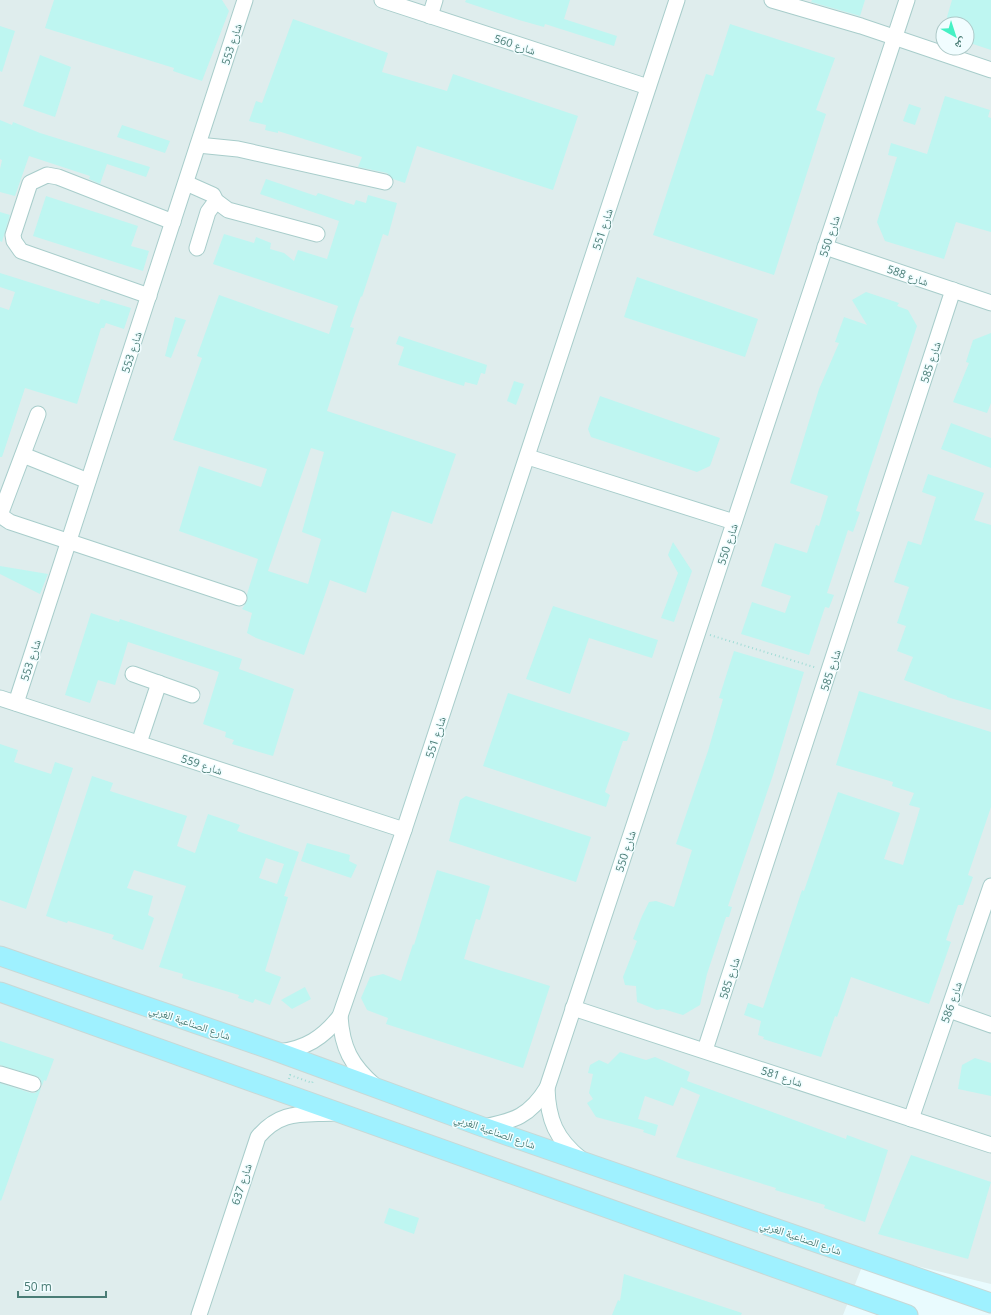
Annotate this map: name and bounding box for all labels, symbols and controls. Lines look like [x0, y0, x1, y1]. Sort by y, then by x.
north arrow [935, 16, 975, 56]
street label: شارع 553 [217, 21, 245, 67]
street label: شارع 560 [492, 30, 538, 58]
text: ش [951, 34, 971, 54]
street label: شارع 551 [588, 206, 616, 252]
street label: شارع 550 [815, 213, 843, 259]
street label: شارع 588 [885, 261, 931, 289]
street label: شارع 553 [117, 329, 145, 375]
street label: شارع 585 [916, 339, 944, 385]
street label: شارع 550 [713, 521, 741, 567]
street label: شارع 553 [16, 637, 44, 683]
street label: شارع 585 [816, 647, 844, 693]
street label: شارع 551 [421, 714, 449, 760]
street label: شارع 559 [179, 750, 225, 778]
street label: شارع 550 [611, 828, 639, 874]
street label: شارع 585 [715, 955, 743, 1001]
street label: شارع 586 [937, 979, 965, 1025]
street label: شارع الصناعية الغربي [147, 1001, 233, 1045]
street label: شارع 581 [759, 1062, 805, 1090]
street label: شارع الصناعية الغربي [452, 1110, 538, 1154]
street label: شارع 637 [227, 1161, 255, 1207]
street label: شارع الصناعية الغربي [758, 1216, 844, 1260]
scale bar [18, 1273, 106, 1299]
text: 50 m [24, 1278, 52, 1295]

